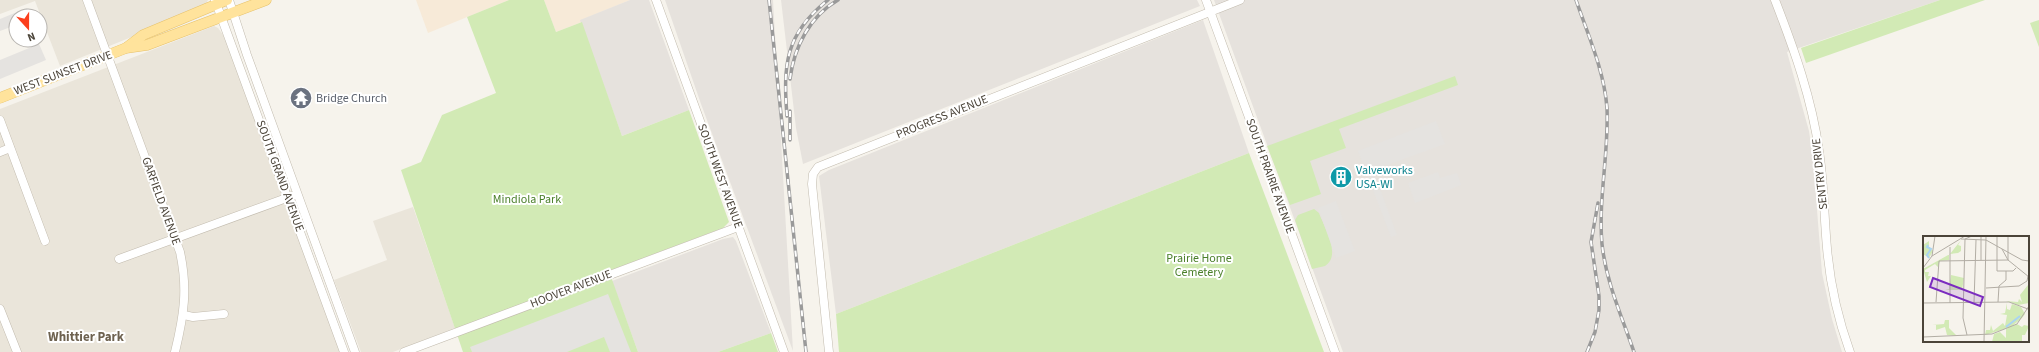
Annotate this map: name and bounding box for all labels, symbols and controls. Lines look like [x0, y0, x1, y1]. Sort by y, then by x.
north arrow [8, 8, 48, 48]
text: N [25, 29, 38, 45]
street label: WEST SUNSET DRIVE [11, 46, 115, 100]
temple icon: Bridge Church [288, 85, 314, 111]
place label: Bridge Church [316, 90, 387, 107]
street label: PROGRESS AVENUE [893, 91, 991, 143]
street label: SOUTH PRAIRIE AVENUE [1241, 116, 1299, 236]
street label: SOUTH GRAND AVENUE [252, 118, 308, 234]
street label: SOUTH WEST AVENUE [693, 121, 747, 231]
street label: SENTRY DRIVE [1808, 137, 1832, 211]
street label: GARFIELD AVENUE [137, 155, 185, 247]
place label: Valveworks USA-WI [1356, 162, 1413, 193]
building icon: Valveworks USA-WI [1328, 164, 1354, 190]
park label: Mindiola Park [493, 191, 561, 208]
inset map [1923, 236, 2029, 342]
park label: Prairie Home Cemetery [1166, 250, 1232, 281]
street label: HOOVER AVENUE [528, 266, 614, 312]
district label: Whittier Park [48, 328, 125, 346]

